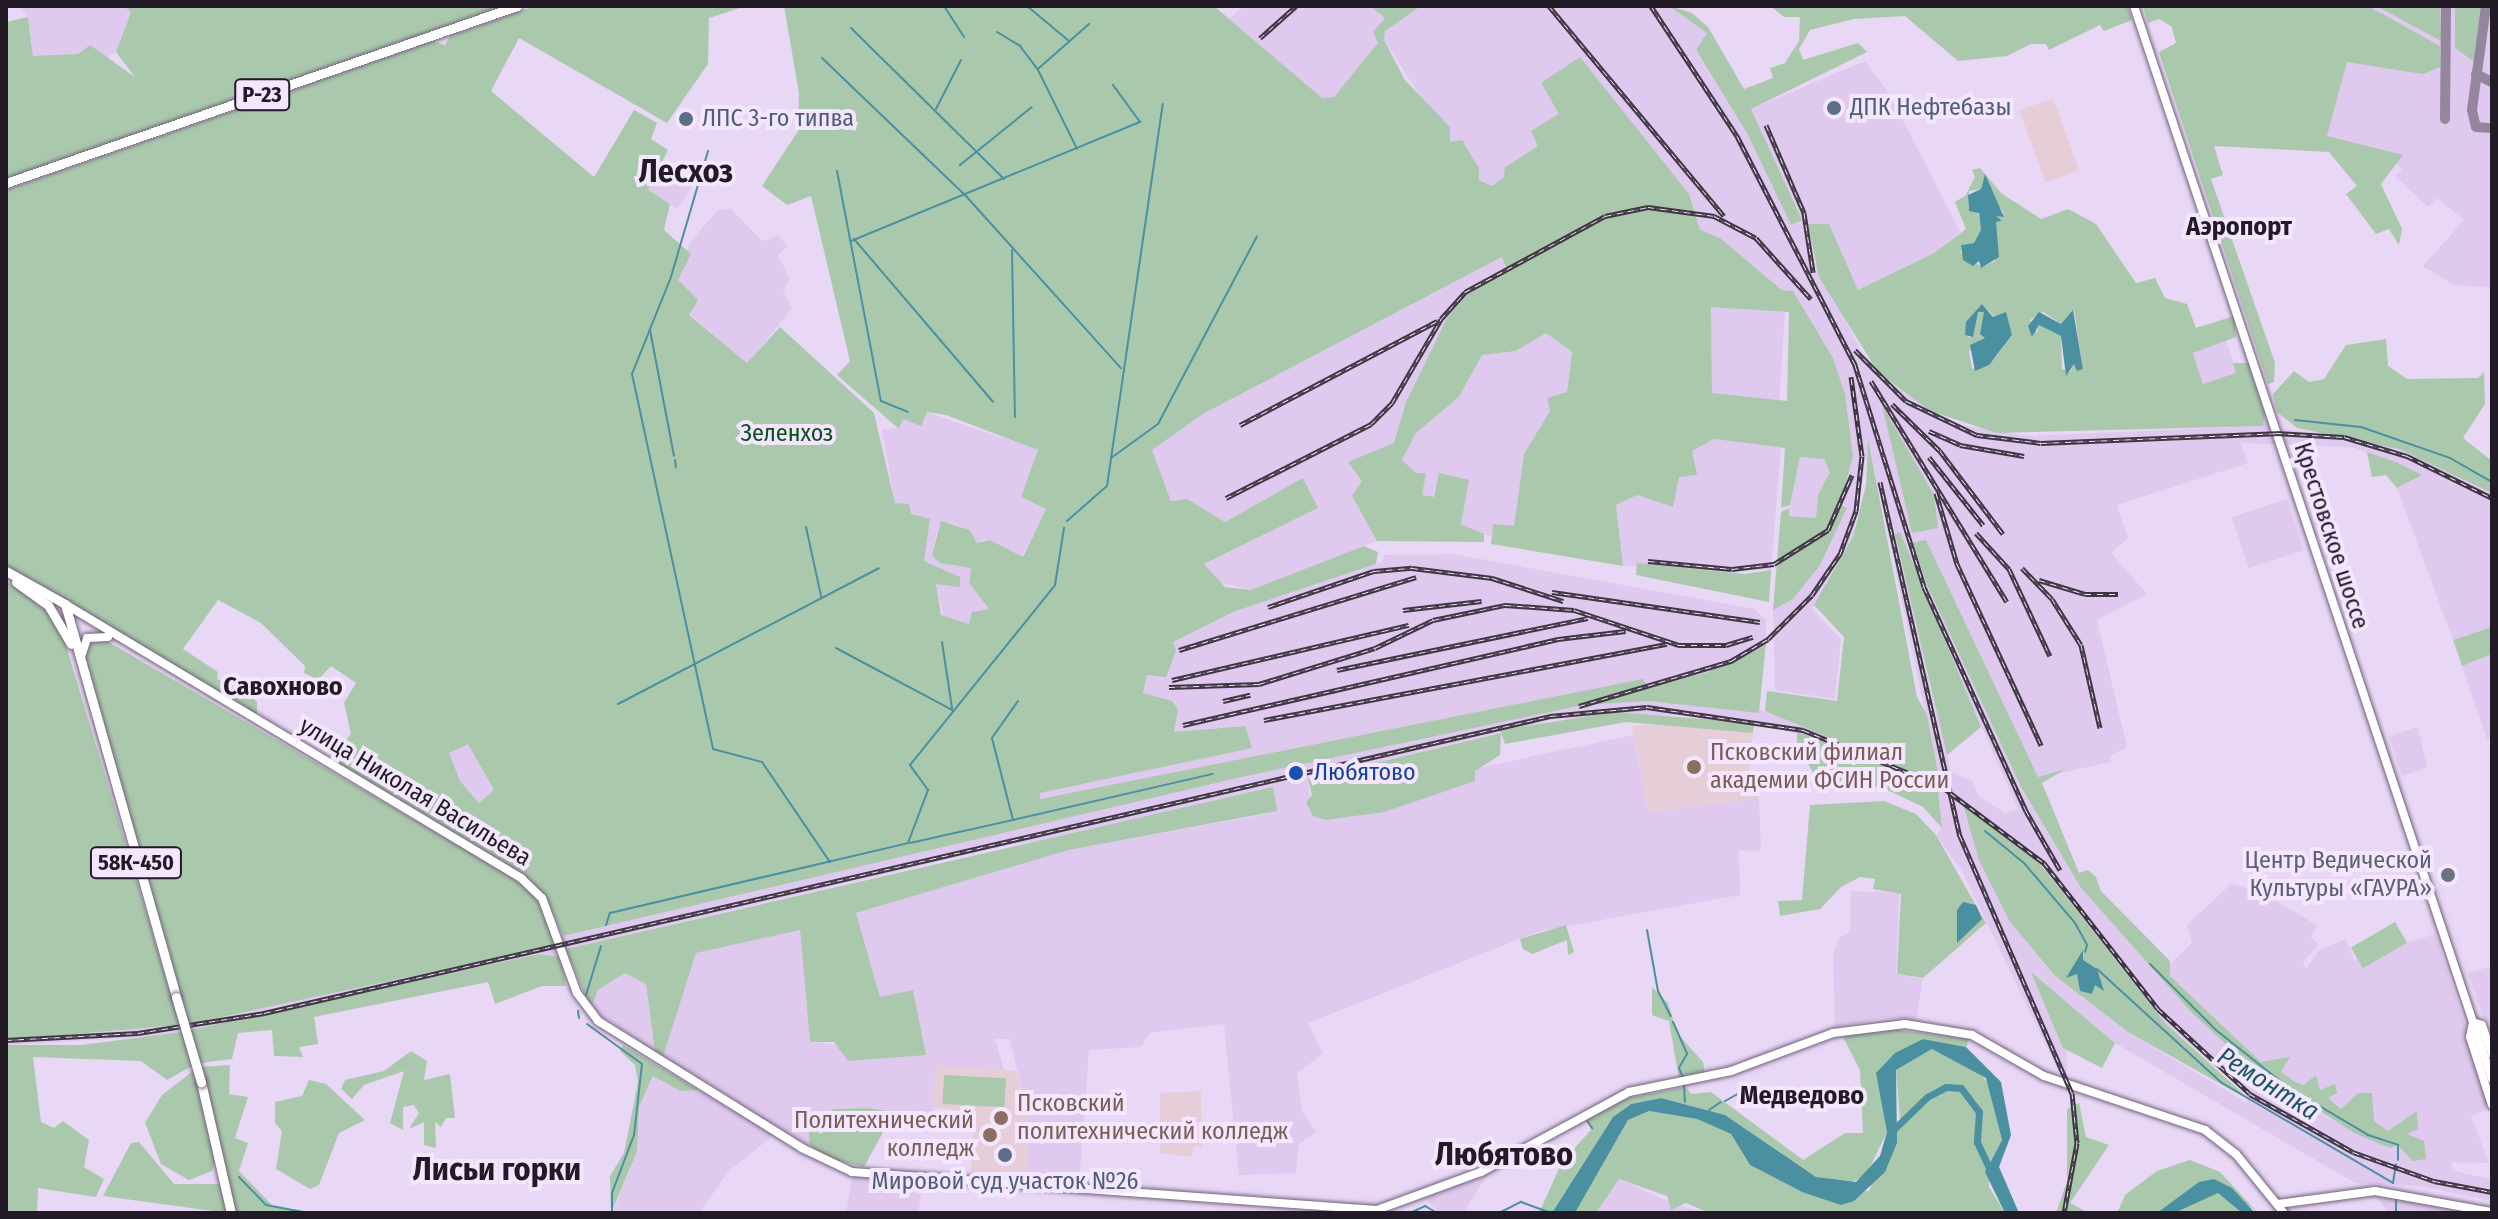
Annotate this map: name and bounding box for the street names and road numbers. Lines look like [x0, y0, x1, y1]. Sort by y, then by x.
road number: Р-23 [234, 77, 290, 113]
street label: Крестовское шоссе [2287, 439, 2375, 633]
street label: улица Николая Васильева [294, 711, 536, 873]
road number: 58К-450 [88, 845, 184, 881]

